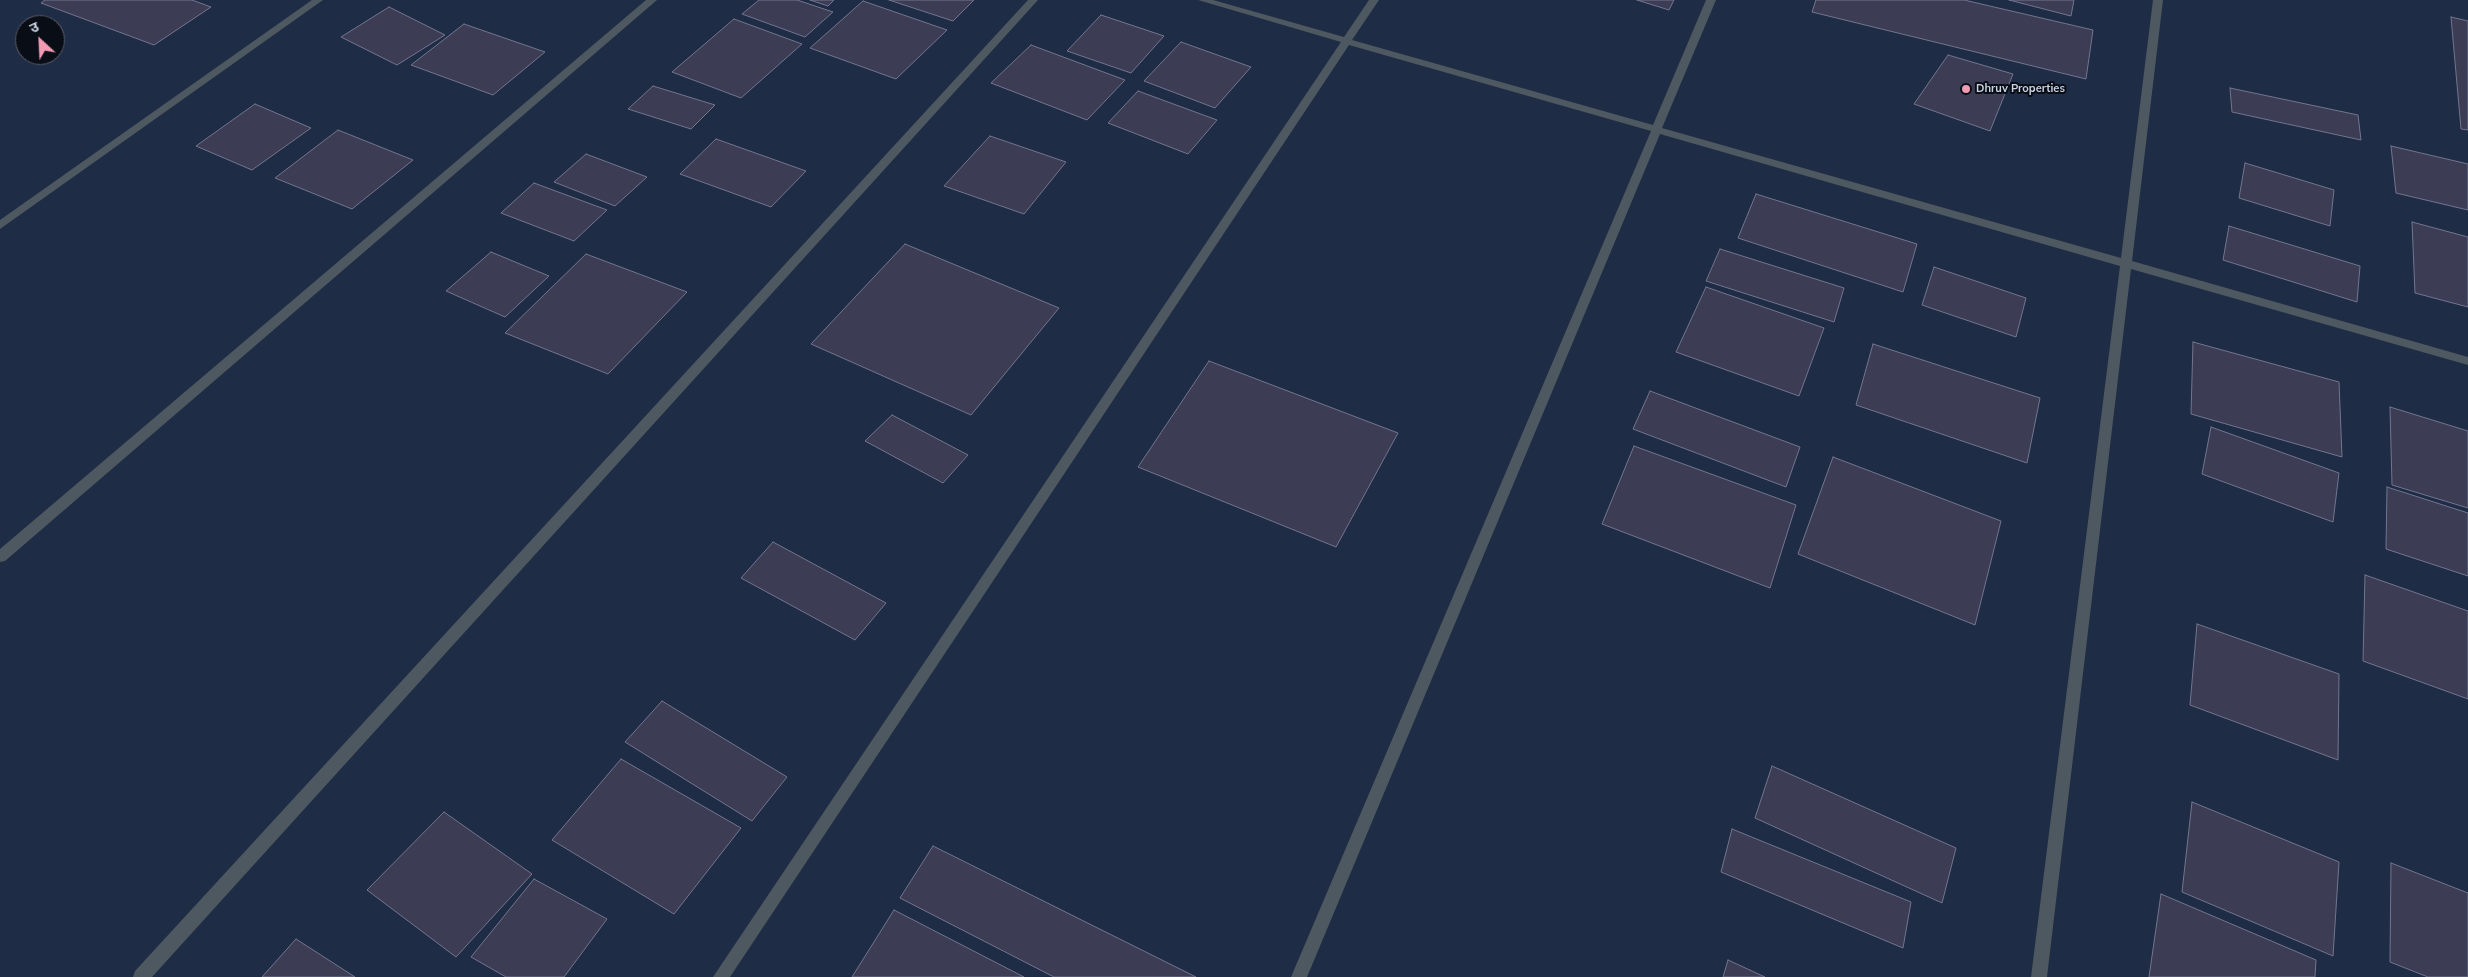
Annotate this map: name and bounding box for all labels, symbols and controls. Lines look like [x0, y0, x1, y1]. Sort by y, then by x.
north arrow [15, 15, 65, 65]
text: उ [27, 17, 42, 37]
place label: Dhruv Properties [1976, 82, 2065, 96]
marker: Dhruv Properties [1960, 83, 1972, 95]

